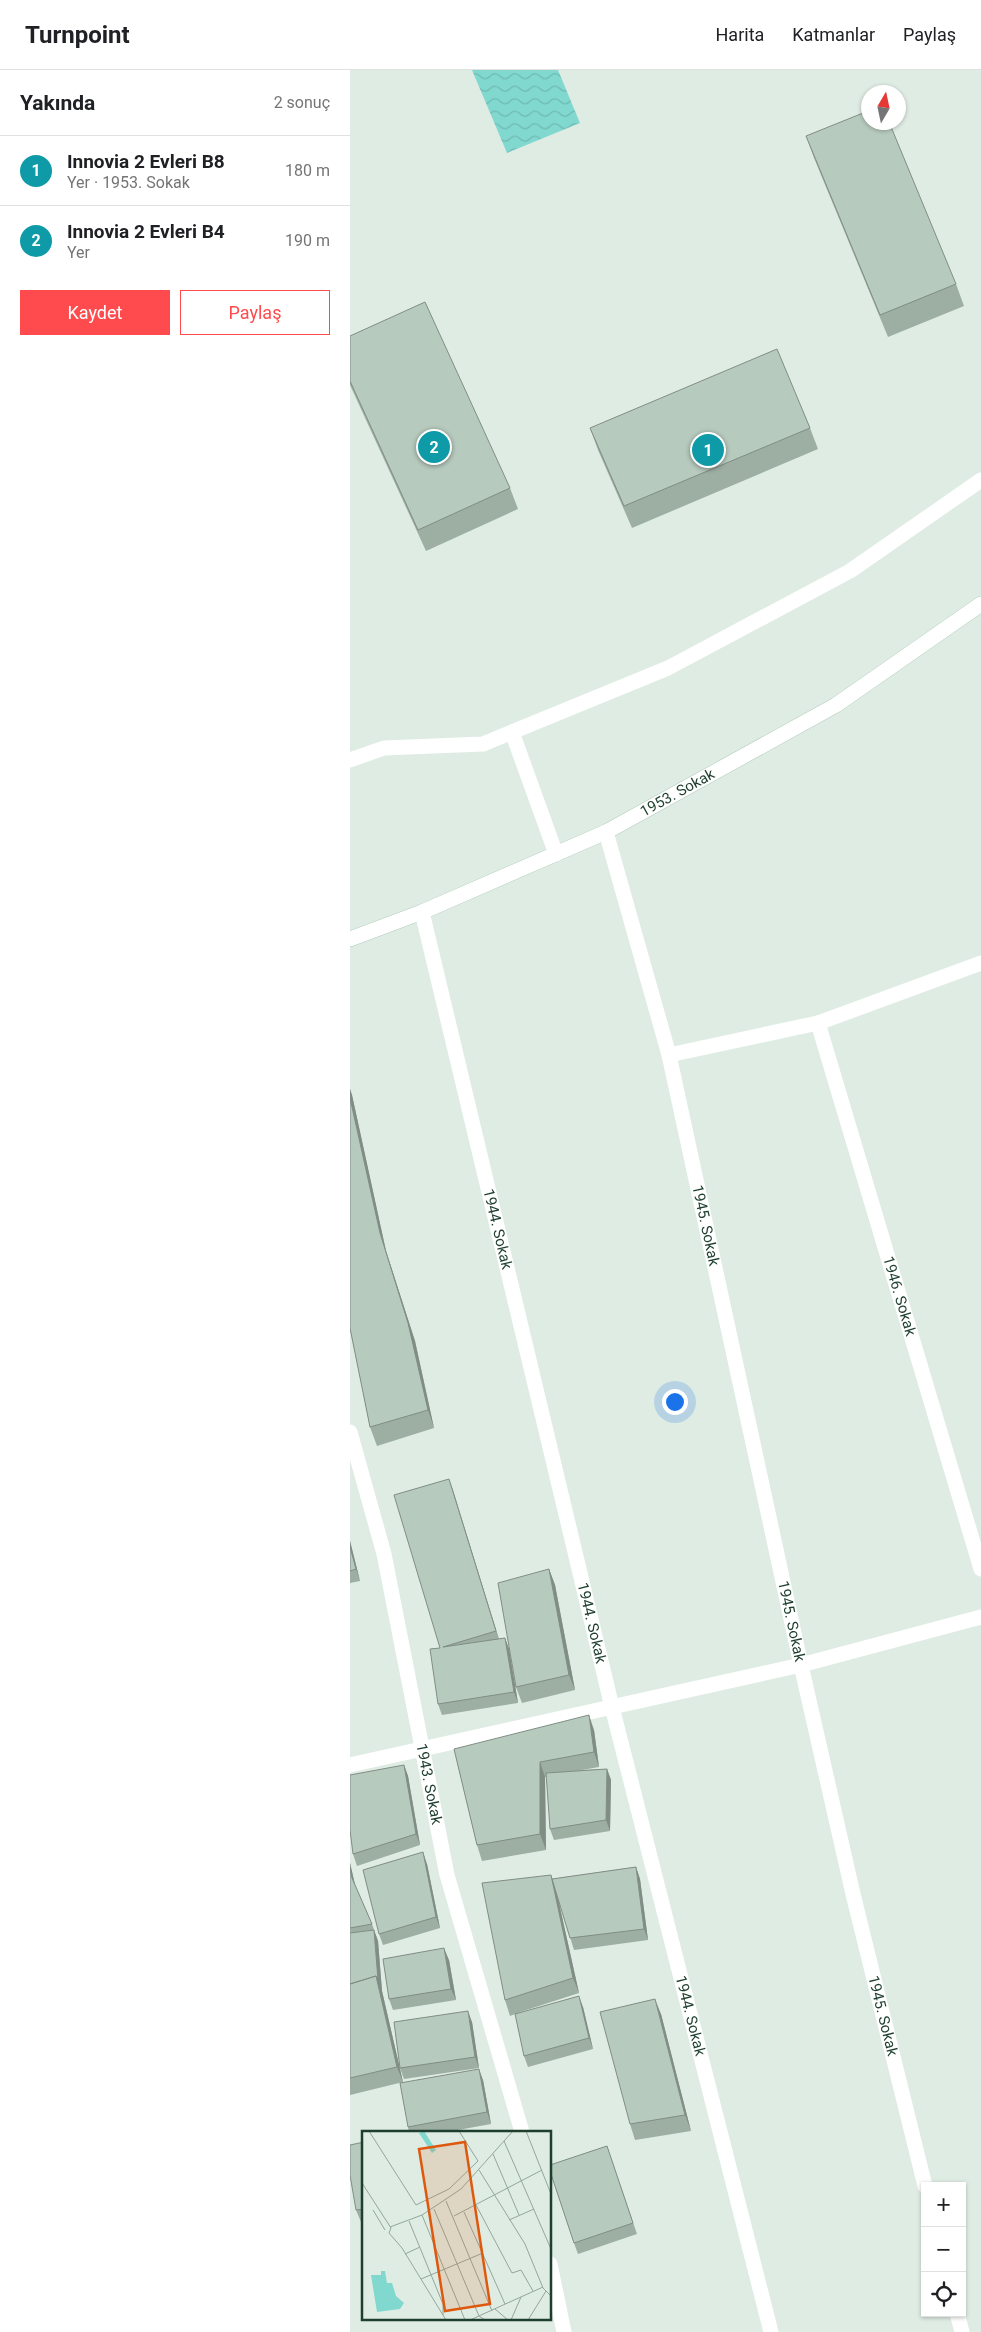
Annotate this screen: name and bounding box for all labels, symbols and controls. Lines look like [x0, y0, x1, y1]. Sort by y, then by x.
text: Turnpoint [25, 21, 130, 49]
text: Harita [716, 24, 764, 45]
text: Katmanlar [792, 24, 875, 45]
text: Paylaş [903, 24, 956, 45]
north arrow [861, 85, 906, 130]
text: Yakında [20, 91, 95, 115]
text: 2 sonuç [274, 93, 330, 112]
text: Innovia 2 Evleri B8 [67, 150, 225, 173]
text: 1 [31, 161, 41, 180]
text: 180 m [285, 161, 330, 180]
text: Yer · 1953. Sokak [67, 173, 190, 192]
text: Innovia 2 Evleri B4 [67, 220, 225, 243]
text: 2 [31, 231, 41, 250]
text: 190 m [285, 231, 330, 250]
text: Yer [67, 243, 90, 262]
button: Kaydet [20, 290, 170, 335]
button: Paylaş [180, 290, 330, 335]
pin: 2 [418, 428, 450, 466]
pin: 1 [692, 431, 724, 469]
street label: 1953. Sokak [637, 765, 718, 820]
street label: 1945. Sokak [688, 1183, 723, 1268]
street label: 1944. Sokak [479, 1187, 516, 1272]
street label: 1946. Sokak [879, 1254, 920, 1338]
your location [662, 1389, 688, 1415]
street label: 1945. Sokak [774, 1579, 809, 1664]
street label: 1944. Sokak [574, 1581, 610, 1665]
street label: 1943. Sokak [412, 1742, 446, 1826]
street label: 1944. Sokak [672, 1974, 710, 2058]
street label: 1945. Sokak [864, 1974, 902, 2058]
inset map [362, 2131, 551, 2320]
map controls [921, 2182, 966, 2317]
button: + [921, 2182, 966, 2227]
button: − [921, 2227, 966, 2272]
button: locate [921, 2272, 966, 2317]

